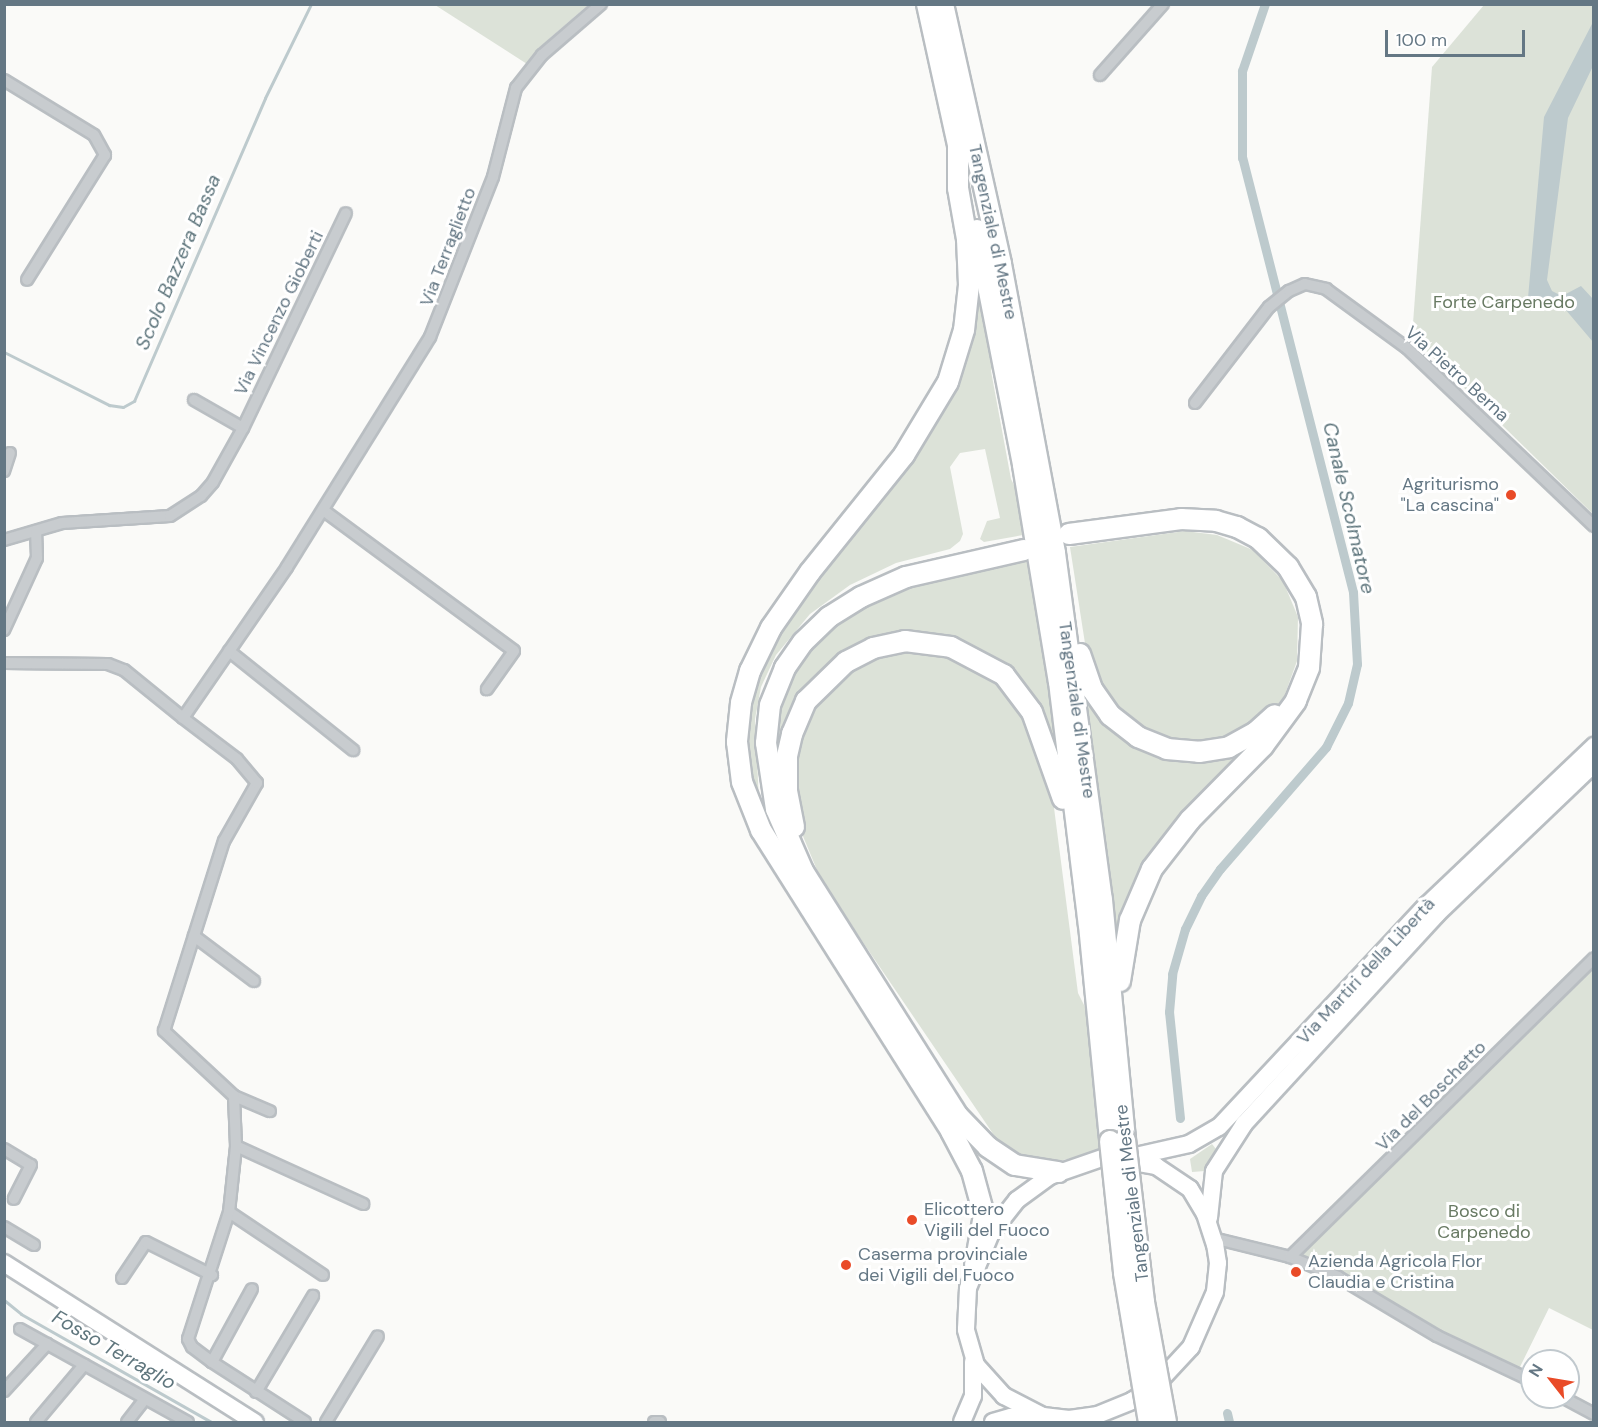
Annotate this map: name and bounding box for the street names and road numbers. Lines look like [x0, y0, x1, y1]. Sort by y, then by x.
street label: Tangenziale di Mestre [964, 142, 1022, 322]
street label: Via Terraglietto [415, 185, 481, 309]
street label: Via Vincenzo Gioberti [230, 227, 328, 399]
street label: Via Pietro Berna [1401, 322, 1513, 426]
street label: Tangenziale di Mestre [1054, 620, 1100, 800]
street label: Via Martiri della Libertà [1292, 893, 1440, 1049]
street label: Via del Boschetto [1371, 1036, 1491, 1156]
street label: Tangenziale di Mestre [1110, 1103, 1154, 1283]

